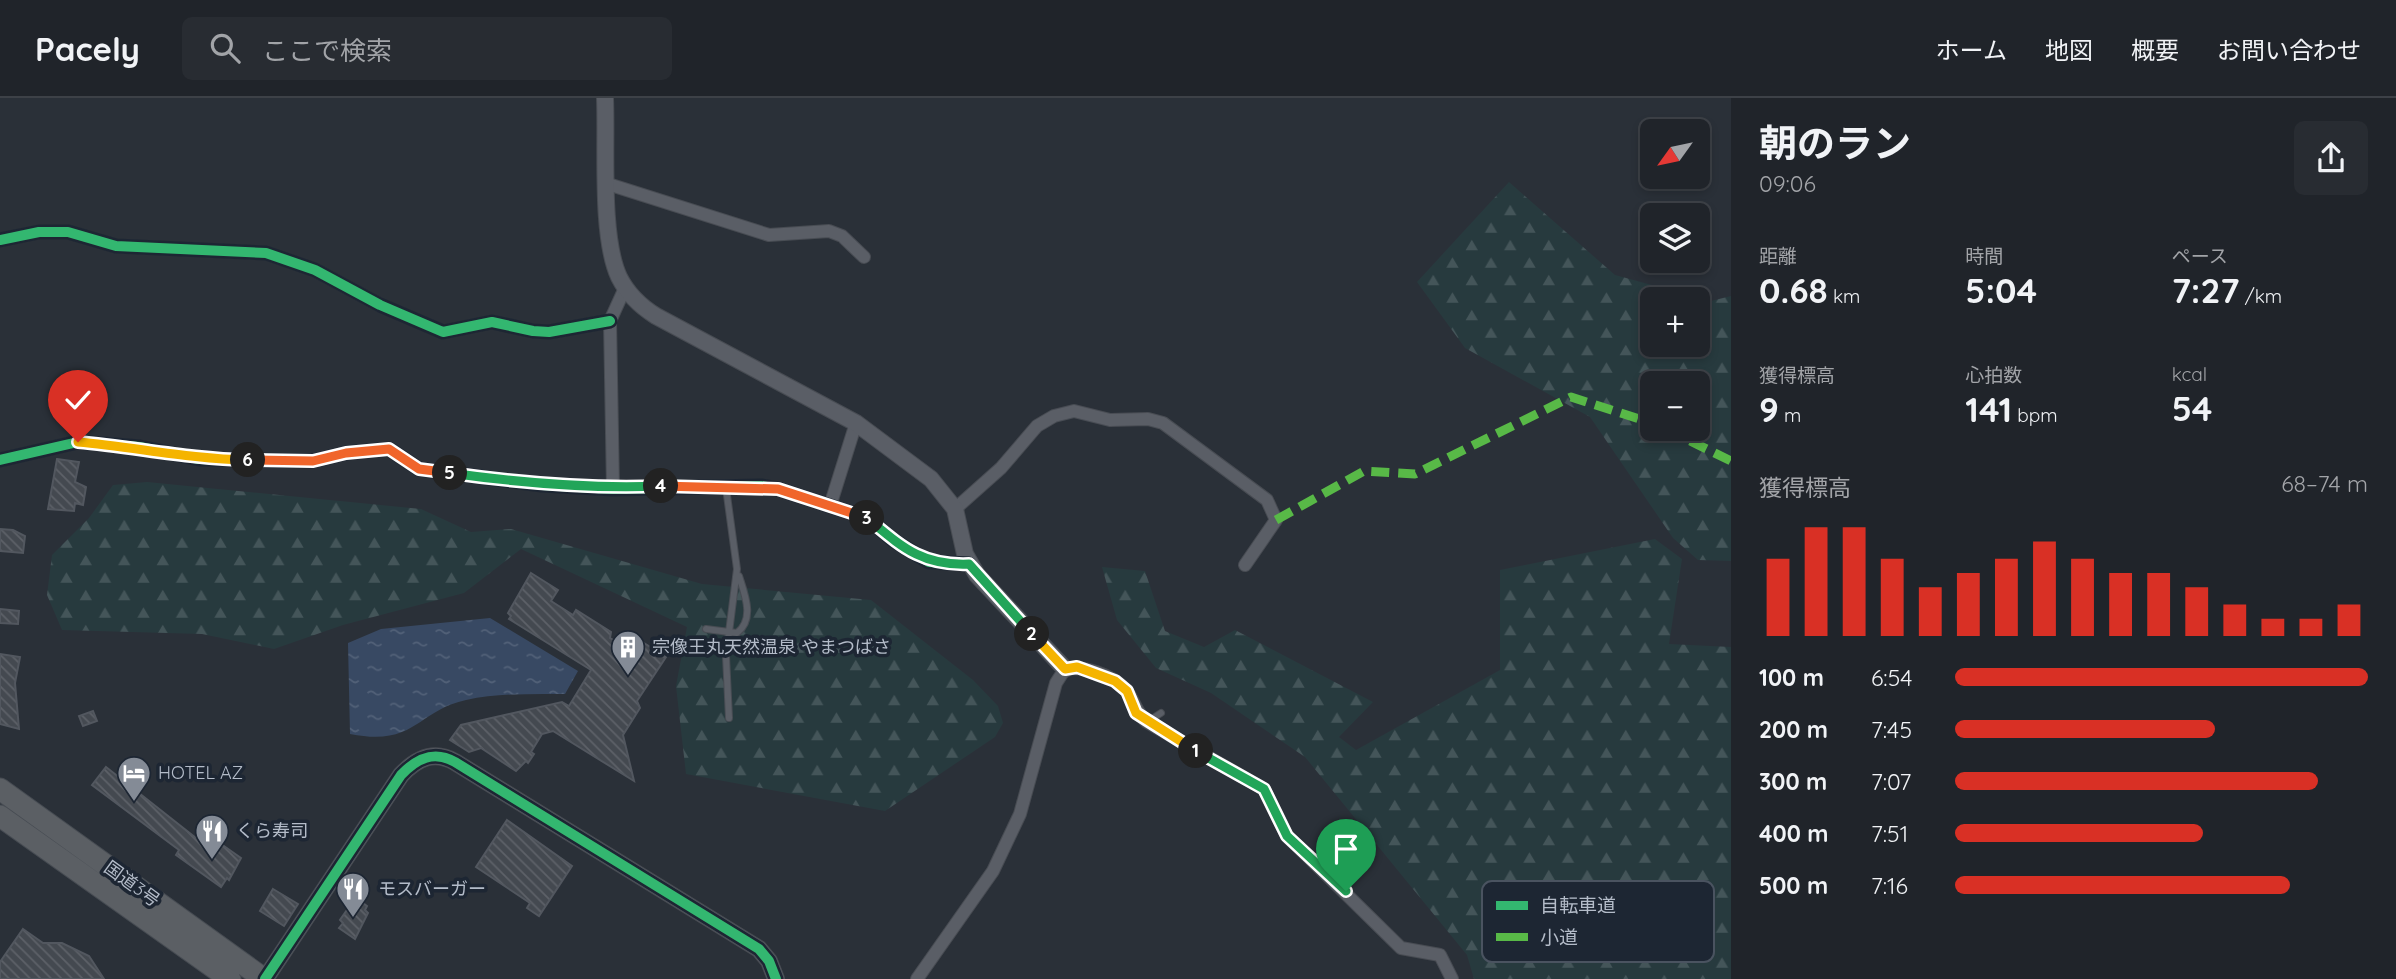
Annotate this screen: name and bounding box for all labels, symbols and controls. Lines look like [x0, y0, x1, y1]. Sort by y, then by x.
search box [182, 17, 672, 80]
text: Pacely [35, 28, 140, 69]
icon: search [206, 29, 244, 67]
text: ここで検索 [262, 34, 392, 67]
text: ホーム [1936, 35, 2007, 65]
text: 地図 [2045, 35, 2093, 65]
text: 概要 [2131, 35, 2179, 65]
text: お問い合わせ [2217, 35, 2361, 65]
north arrow [1640, 119, 1710, 189]
map controls [1640, 119, 1710, 441]
text: 朝のラン [1759, 119, 1911, 167]
button: share [2294, 121, 2368, 195]
text: 09:06 [1759, 169, 1816, 198]
button: layers [1640, 203, 1710, 273]
text: 距離 [1759, 244, 1797, 268]
text: 時間 [1965, 244, 2003, 268]
text: ペース [2172, 244, 2228, 268]
text: 0.68 [1759, 268, 1828, 312]
text: 5:04 [1965, 268, 2037, 312]
text: 7:27 [2172, 268, 2240, 312]
text: km [1828, 284, 1860, 308]
text: /km [2240, 284, 2282, 308]
button: + [1640, 287, 1710, 357]
text: kcal [2172, 362, 2207, 386]
text: 獲得標高 [1759, 363, 1835, 387]
text: 心拍数 [1965, 363, 2022, 387]
pin [48, 370, 108, 442]
button: − [1640, 371, 1710, 441]
icon: check [59, 381, 97, 419]
text: 54 [2172, 386, 2212, 430]
text: 9 [1759, 387, 1779, 431]
text: 141 [1965, 387, 2012, 431]
text: m [1779, 403, 1801, 427]
text: bpm [2012, 403, 2058, 427]
pin: 6 [230, 442, 266, 478]
text: 6 [242, 447, 253, 471]
pin: 5 [433, 456, 468, 490]
text: 5 [444, 460, 455, 484]
pin: 4 [644, 468, 678, 504]
text: 68–74 m [2281, 469, 2368, 498]
text: 4 [655, 473, 666, 497]
text: 獲得標高 [1759, 473, 1851, 502]
pin: 3 [850, 500, 884, 536]
text: 3 [861, 505, 872, 529]
pin: 2 [1014, 616, 1050, 652]
text: 2 [1026, 621, 1037, 645]
building icon: 宗像王丸天然温泉 やまつばさ [609, 628, 647, 677]
place label: 宗像王丸天然温泉 やまつばさ [652, 635, 891, 658]
text: 100 m [1759, 663, 1824, 692]
text: 6:54 [1871, 663, 1912, 692]
text: 200 m [1759, 715, 1828, 744]
text: 7:45 [1871, 715, 1912, 744]
pin: 1 [1178, 734, 1214, 768]
text: 1 [1192, 738, 1199, 762]
hotel icon: HOTEL AZ [115, 754, 153, 803]
place label: HOTEL AZ [158, 761, 243, 784]
text: 300 m [1759, 767, 1827, 796]
text: 7:07 [1871, 767, 1911, 796]
restaurant icon: くら寿司 [193, 812, 231, 861]
place label: くら寿司 [236, 819, 308, 842]
pin [1316, 819, 1376, 891]
text: 400 m [1759, 819, 1828, 848]
text: 7:51 [1871, 819, 1908, 848]
icon: arrive [1327, 830, 1365, 868]
street label: 国道3号 [100, 856, 165, 912]
restaurant icon: モスバーガー [334, 870, 372, 919]
text: 500 m [1759, 871, 1828, 900]
text: 7:16 [1871, 871, 1908, 900]
place label: モスバーガー [378, 877, 486, 900]
legend [1482, 881, 1714, 962]
text: 自転車道 [1540, 893, 1616, 917]
text: 小道 [1540, 925, 1578, 949]

